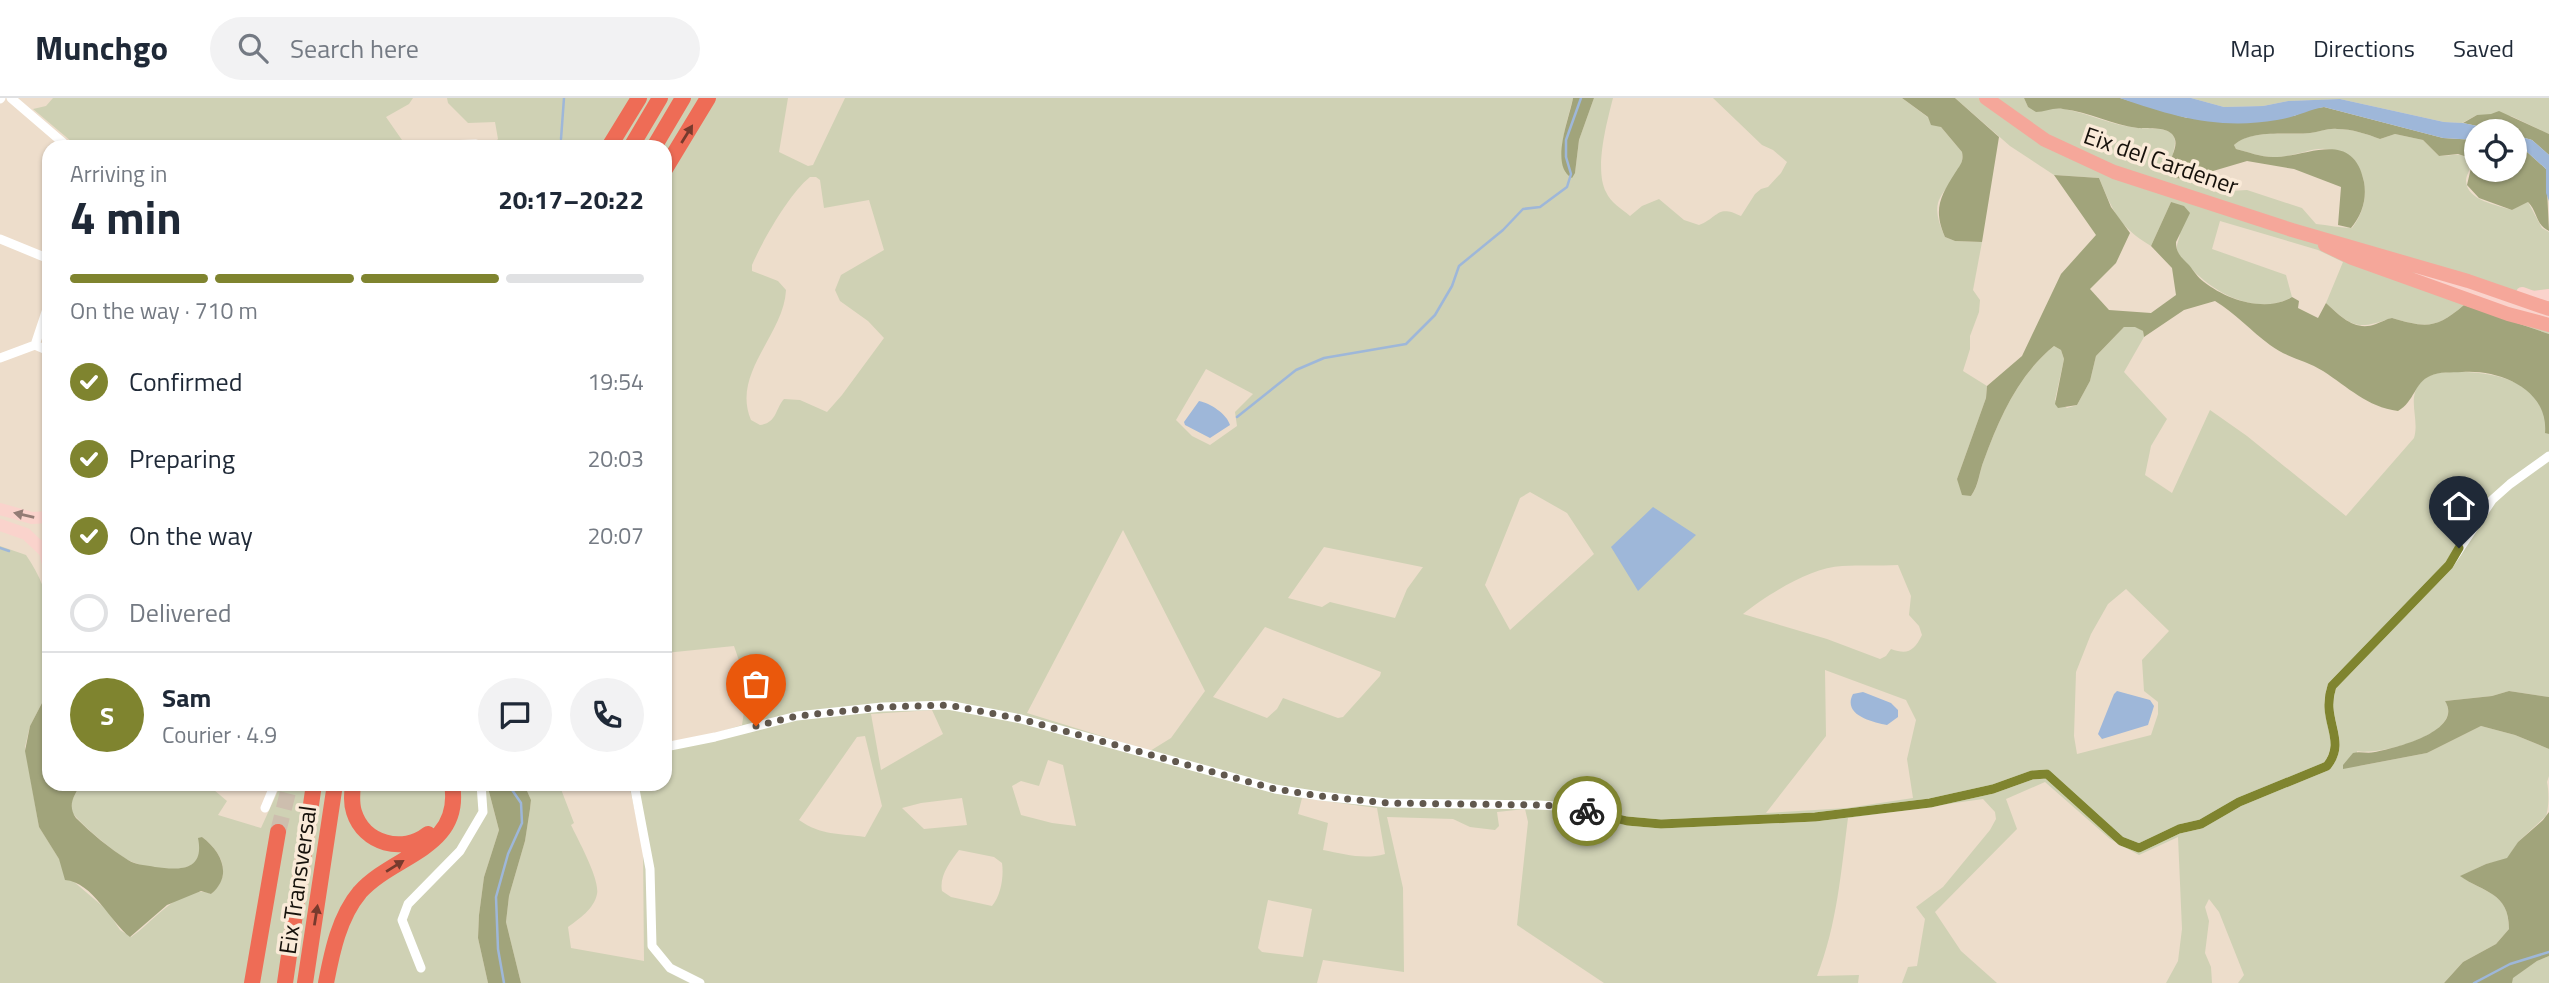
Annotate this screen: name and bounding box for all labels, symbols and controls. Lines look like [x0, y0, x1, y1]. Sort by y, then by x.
search box [210, 17, 700, 80]
text: Munchgo [35, 23, 168, 73]
icon: search [234, 29, 272, 67]
text: Search here [290, 29, 419, 68]
text: Map [2230, 30, 2275, 66]
text: Directions [2313, 30, 2415, 66]
text: Saved [2453, 30, 2514, 66]
street label: Eix del Cardener [2079, 117, 2244, 203]
map controls [2464, 119, 2527, 182]
button: locate [2464, 119, 2527, 182]
one-way arrow [681, 124, 694, 143]
text: Arriving in [70, 156, 167, 191]
text: 20:17–20:22 [498, 180, 644, 219]
text: 4 min [70, 182, 182, 252]
text: On the way · 710 m [70, 293, 258, 328]
text: Confirmed [129, 362, 243, 401]
icon: check [70, 363, 108, 401]
text: 19:54 [587, 364, 644, 399]
text: Preparing [129, 439, 235, 478]
icon: check [70, 440, 108, 478]
text: 20:03 [587, 441, 644, 476]
pin [2429, 476, 2489, 548]
icon: home [2440, 487, 2478, 525]
one-way arrow [13, 509, 35, 520]
text: On the way [129, 516, 253, 555]
icon: check [70, 517, 108, 555]
text: 20:07 [587, 518, 644, 553]
text: Delivered [129, 593, 232, 632]
pin [726, 654, 786, 726]
icon: bag [737, 665, 775, 703]
text: Sam [162, 678, 211, 717]
button: chat [478, 678, 552, 752]
button: phone [570, 678, 644, 752]
text: S [100, 696, 114, 735]
text: Courier · 4.9 [162, 717, 277, 752]
courier [1552, 776, 1622, 846]
icon: bike [1568, 792, 1606, 830]
street label: Eix Transversal [269, 803, 325, 957]
one-way arrow [385, 860, 405, 873]
one-way arrow [310, 904, 321, 926]

